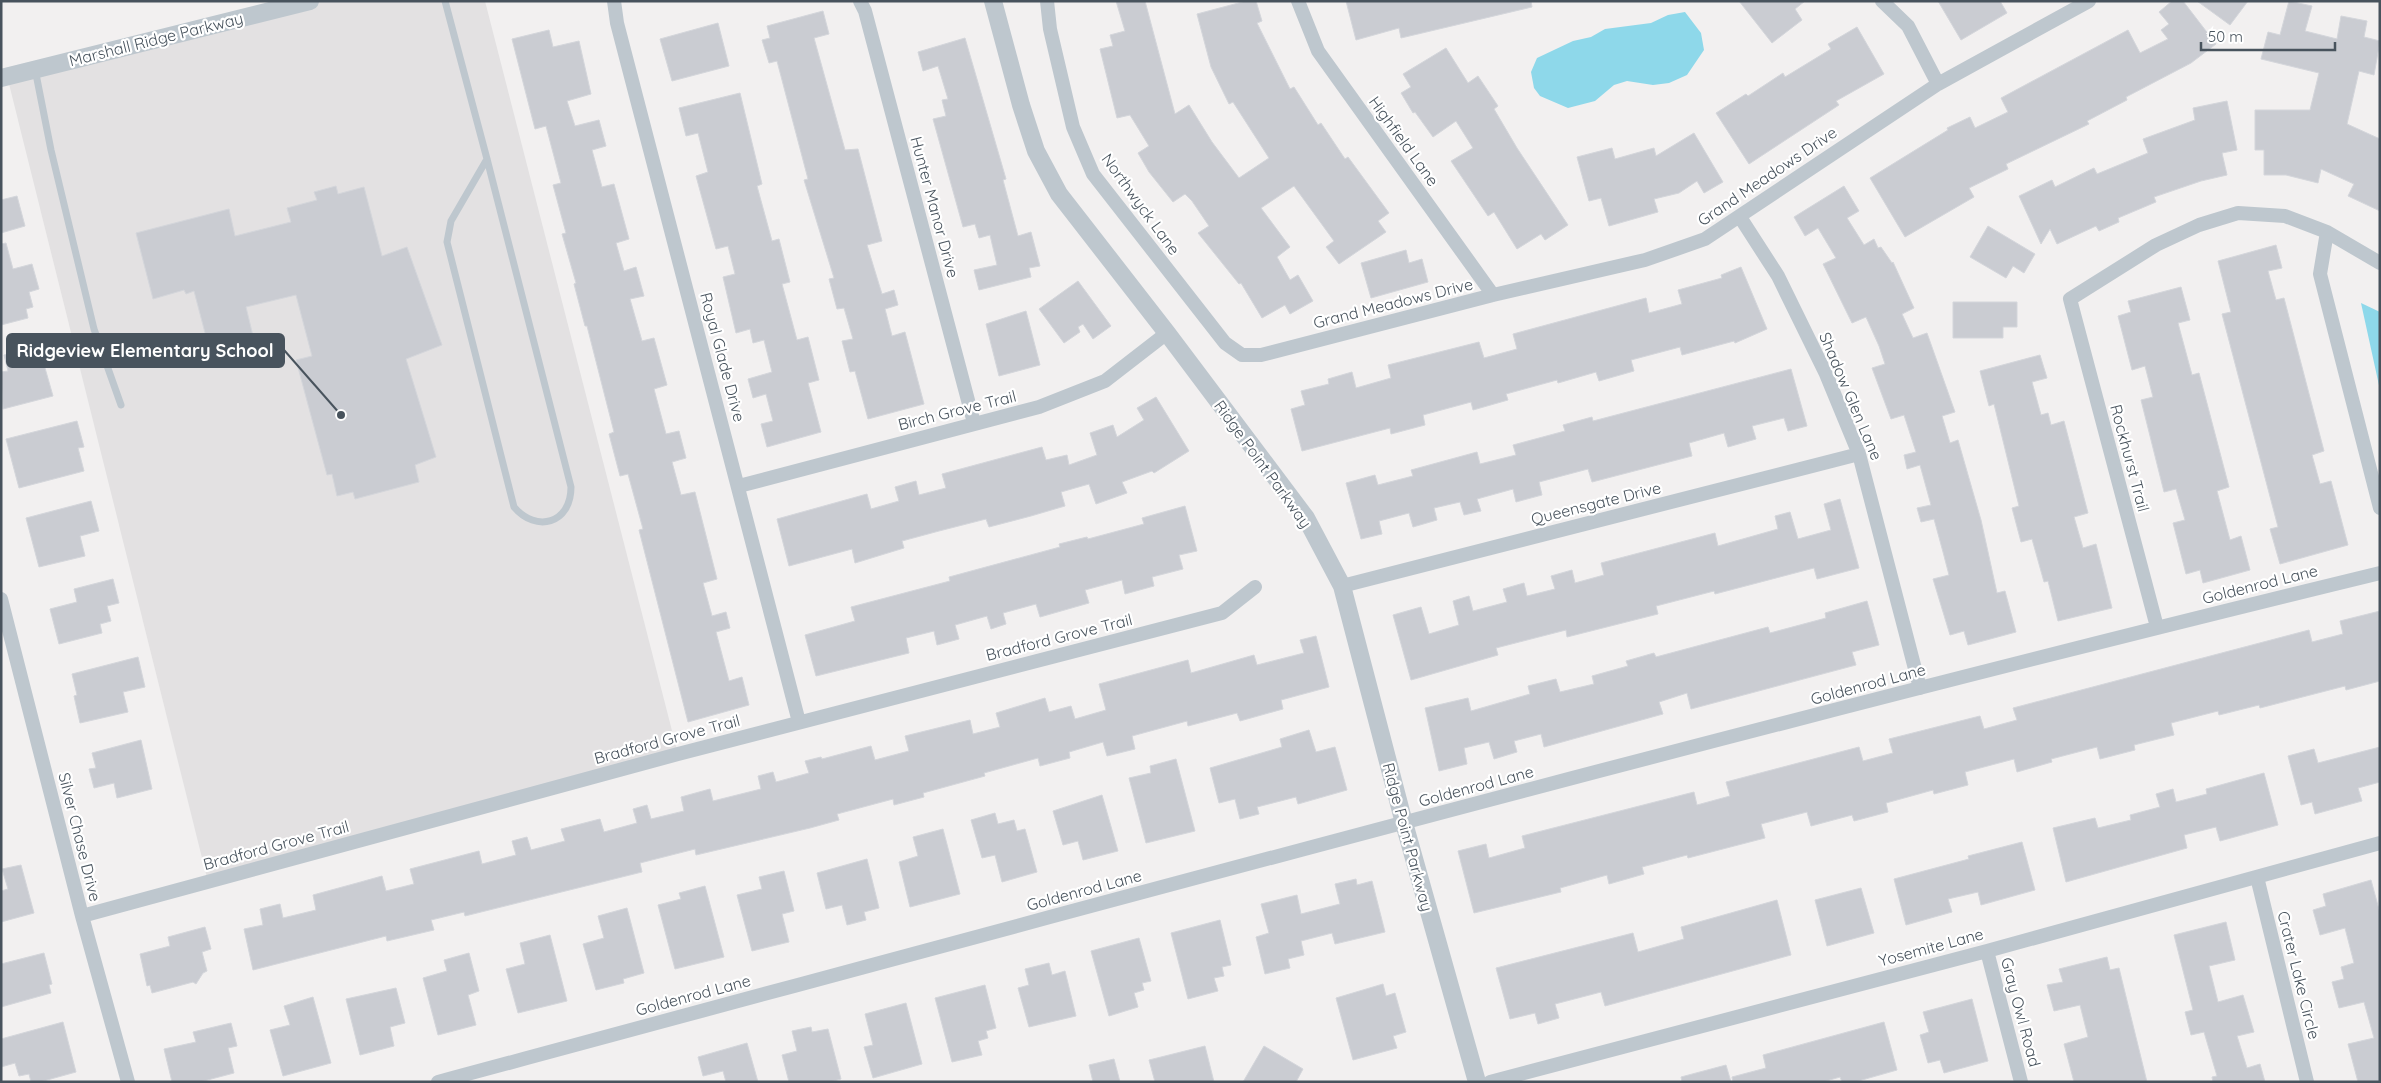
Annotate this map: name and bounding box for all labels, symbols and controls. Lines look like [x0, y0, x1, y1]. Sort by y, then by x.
street label: Marshall Ridge Parkway [67, 8, 245, 70]
scale bar [2201, 20, 2335, 52]
text: 50 m [2208, 27, 2243, 46]
street label: Highfield Lane [1365, 92, 1443, 190]
street label: Grand Meadows Drive [1693, 122, 1841, 230]
street label: Hunter Manor Drive [906, 134, 964, 280]
street label: Northwyck Lane [1097, 149, 1185, 259]
street label: Grand Meadows Drive [1311, 273, 1475, 333]
street label: Royal Glade Drive [696, 290, 750, 424]
street label: Shadow Glen Lane [1815, 329, 1887, 463]
callout: Ridgeview Elementary School [7, 334, 284, 367]
text: Ridgeview Elementary School [16, 339, 274, 362]
street label: Birch Grove Trail [896, 386, 1018, 434]
street label: Ridge Point Parkway [1210, 396, 1316, 532]
street label: Rockhurst Trail [2106, 402, 2154, 514]
street label: Queensgate Drive [1529, 477, 1663, 529]
street label: Goldenrod Lane [2200, 560, 2320, 608]
street label: Bradford Grove Trail [984, 609, 1134, 665]
street label: Goldenrod Lane [1808, 659, 1928, 709]
street label: Bradford Grove Trail [592, 710, 742, 768]
street label: Ridge Point Parkway [1379, 760, 1437, 914]
street label: Goldenrod Lane [1416, 761, 1536, 811]
street label: Silver Chase Drive [54, 770, 106, 904]
street label: Bradford Grove Trail [201, 816, 351, 874]
street label: Goldenrod Lane [1024, 865, 1144, 915]
street label: Crater Lake Circle [2273, 909, 2325, 1041]
street label: Yosemite Lane [1876, 923, 1986, 971]
street label: Gray Owl Road [1997, 955, 2045, 1069]
street label: Goldenrod Lane [633, 970, 753, 1020]

